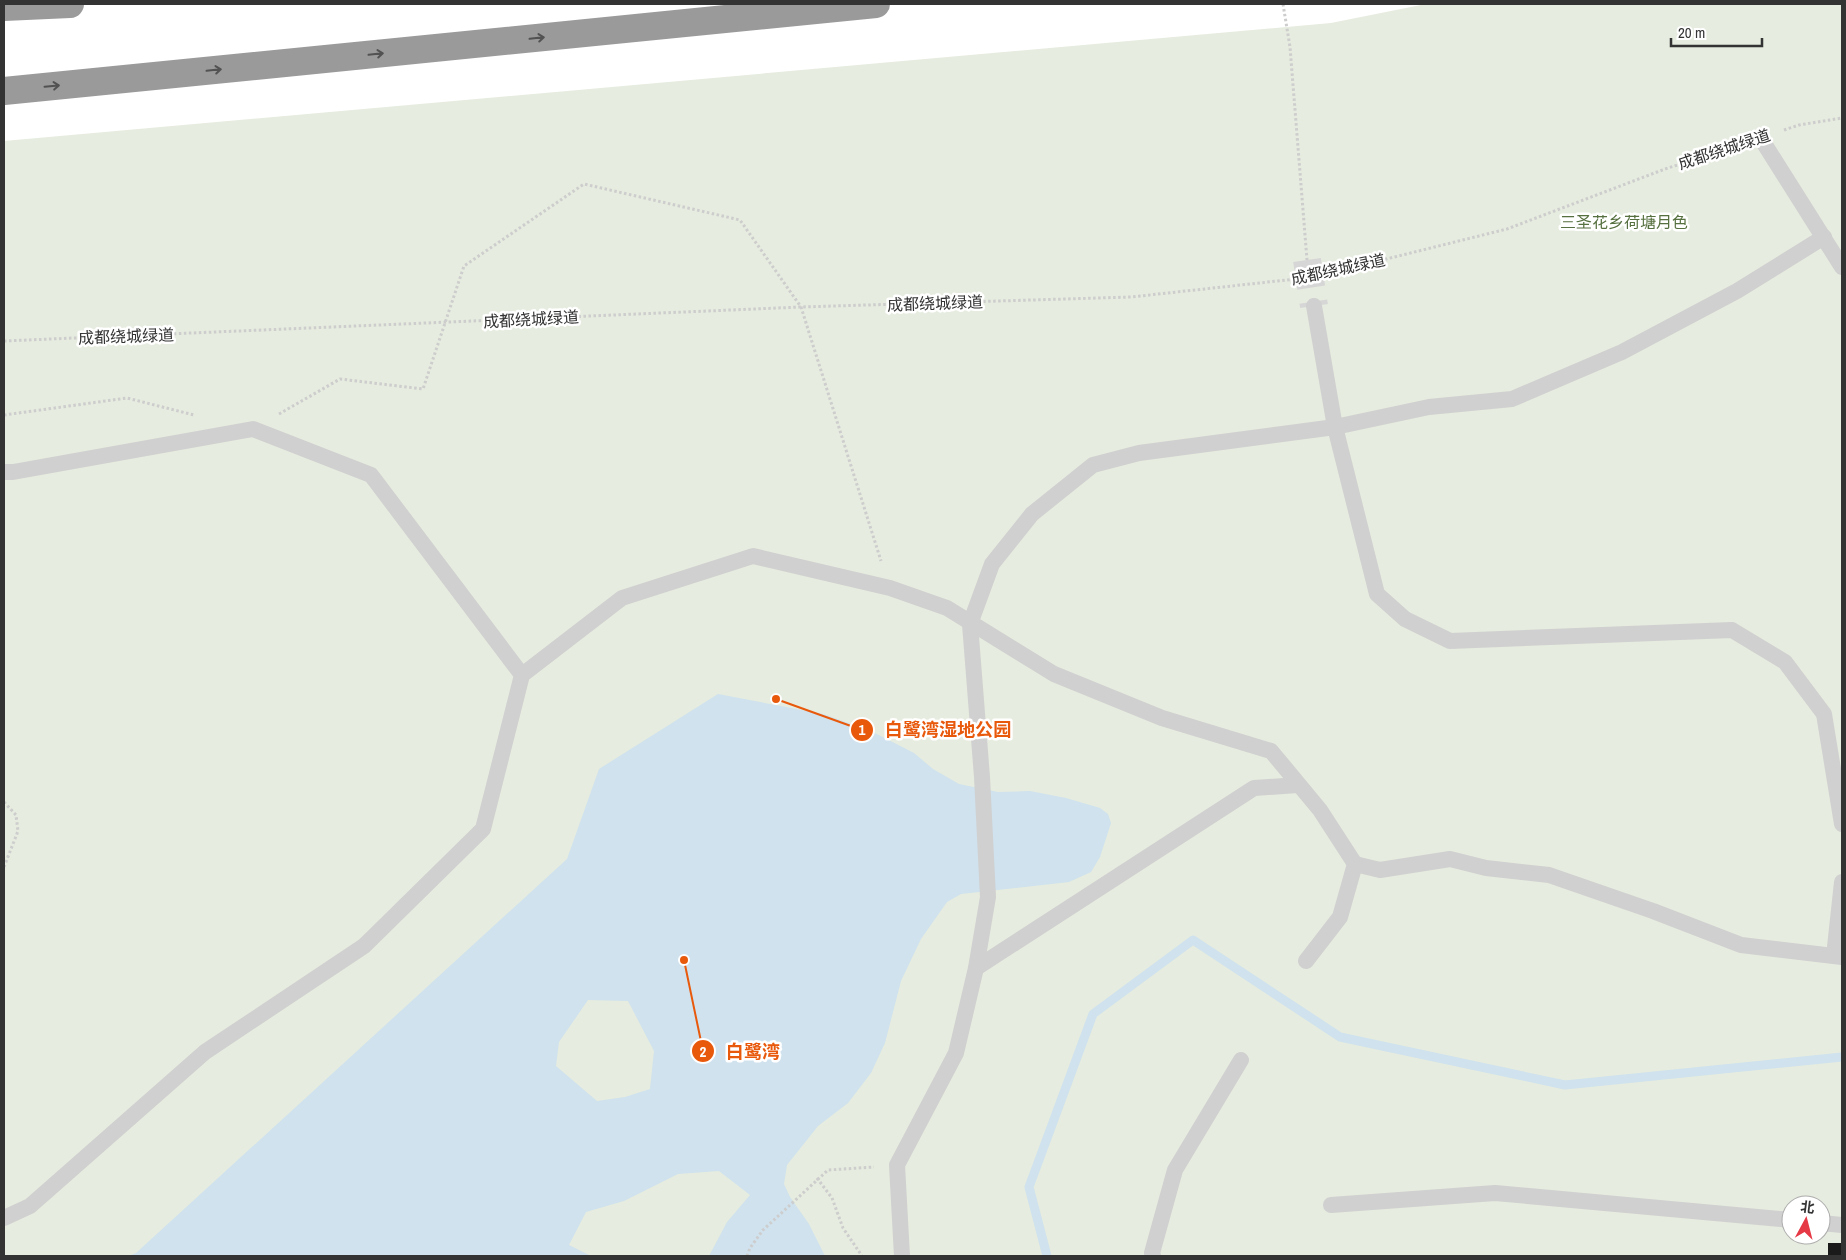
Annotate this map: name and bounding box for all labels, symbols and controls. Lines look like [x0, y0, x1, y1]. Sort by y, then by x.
scale bar [1671, 15, 1762, 47]
text: 20 m [1678, 22, 1705, 43]
one-way arrow [529, 33, 545, 43]
one-way arrow [367, 49, 383, 59]
one-way arrow [206, 66, 222, 75]
one-way arrow [44, 81, 60, 91]
street label: 成都绕城绿道 [1675, 124, 1773, 174]
park label: 三圣花乡荷塘月色 [1560, 211, 1688, 233]
street label: 成都绕城绿道 [1289, 248, 1387, 290]
street label: 成都绕城绿道 [887, 290, 983, 316]
street label: 成都绕城绿道 [482, 306, 580, 332]
street label: 成都绕城绿道 [78, 323, 174, 349]
callout: 白鹭湾湿地公园 [850, 714, 1021, 747]
text: 白鹭湾湿地公园 [885, 717, 1011, 742]
text: 1 [859, 719, 866, 740]
callout: 白鹭湾 [691, 1035, 790, 1068]
text: 白鹭湾 [726, 1039, 780, 1064]
text: 2 [700, 1041, 707, 1062]
north arrow [1781, 1195, 1831, 1245]
text: 北 [1800, 1197, 1816, 1217]

